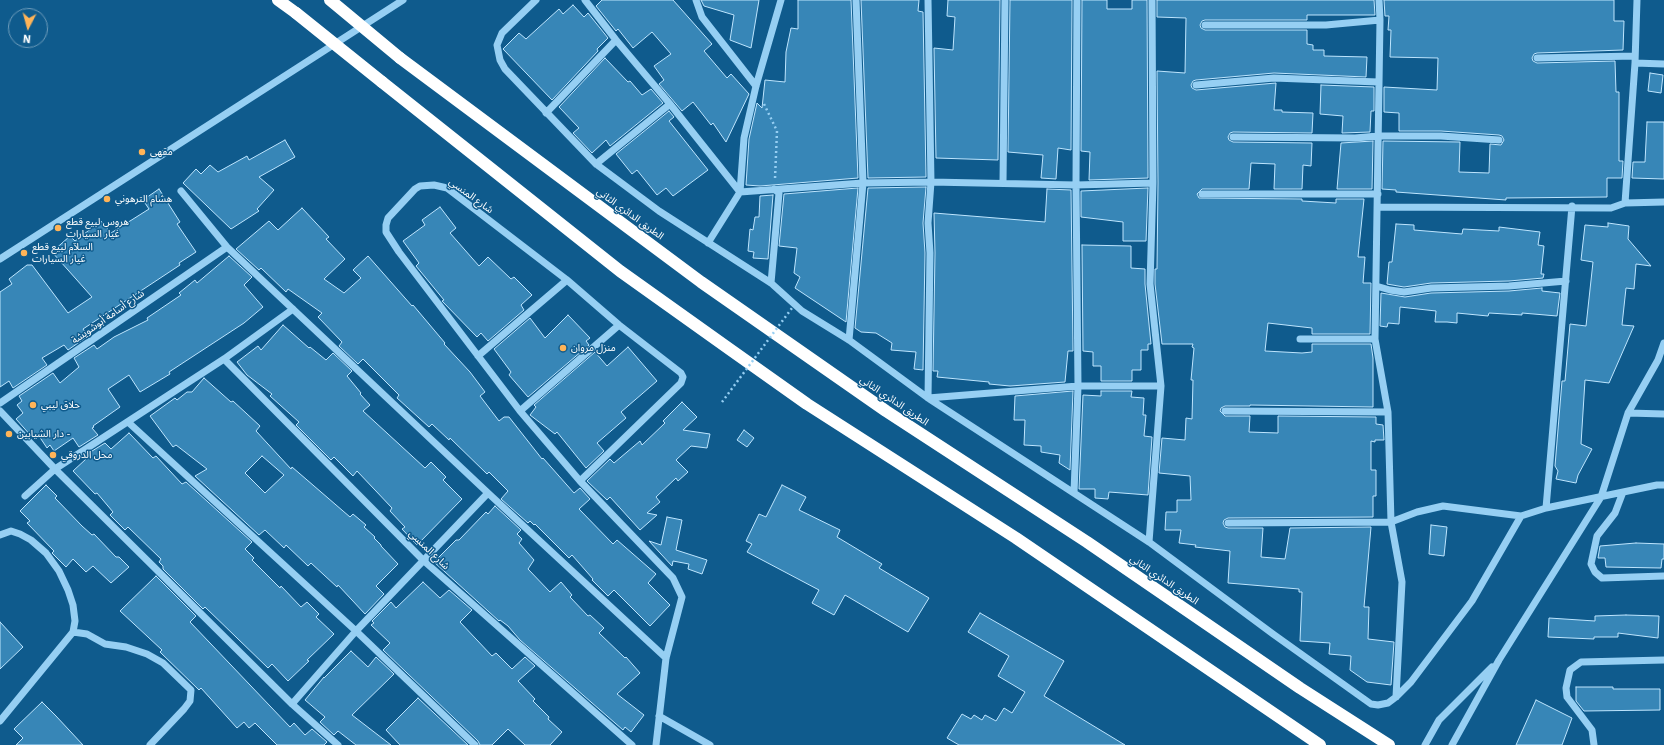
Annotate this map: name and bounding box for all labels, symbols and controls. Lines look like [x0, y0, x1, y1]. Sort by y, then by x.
north arrow [8, 8, 48, 48]
text: N [22, 32, 32, 46]
place label: مقهى [150, 146, 173, 158]
marker: مقهى [137, 147, 147, 157]
street label: شارع المنسي [446, 176, 496, 216]
street label: الطريق الدائري الثاني [594, 186, 666, 242]
place label: هشام الترهوني [115, 193, 172, 205]
marker: هشام الترهوني [102, 194, 112, 204]
place label: هروس لبيع قطع غيار السيارات [66, 216, 129, 240]
marker: هروس لبيع قطع غيار السيارات [53, 223, 63, 233]
place label: السلآم لبيع قطع غيار السيارات [32, 241, 93, 264]
marker: السلآم لبيع قطع غيار السيارات [19, 248, 29, 258]
street label: شارع أسامة أبوشويشة [69, 287, 147, 347]
place label: منزل مروان [571, 342, 616, 354]
marker: منزل مروان [558, 343, 568, 353]
street label: الطريق الدائري الثاني [857, 374, 931, 428]
place label: حلاق ليبي [41, 399, 80, 411]
marker: حلاق ليبي [28, 400, 38, 410]
place label: دار الشيابين - [17, 428, 70, 440]
marker: دار الشيابين - [4, 429, 14, 439]
place label: محل الدروقي [61, 449, 113, 461]
marker: محل الدروقي [48, 450, 58, 460]
street label: شارع المنسي [406, 528, 452, 572]
street label: الطريق الدائري الثاني [1127, 553, 1201, 607]

